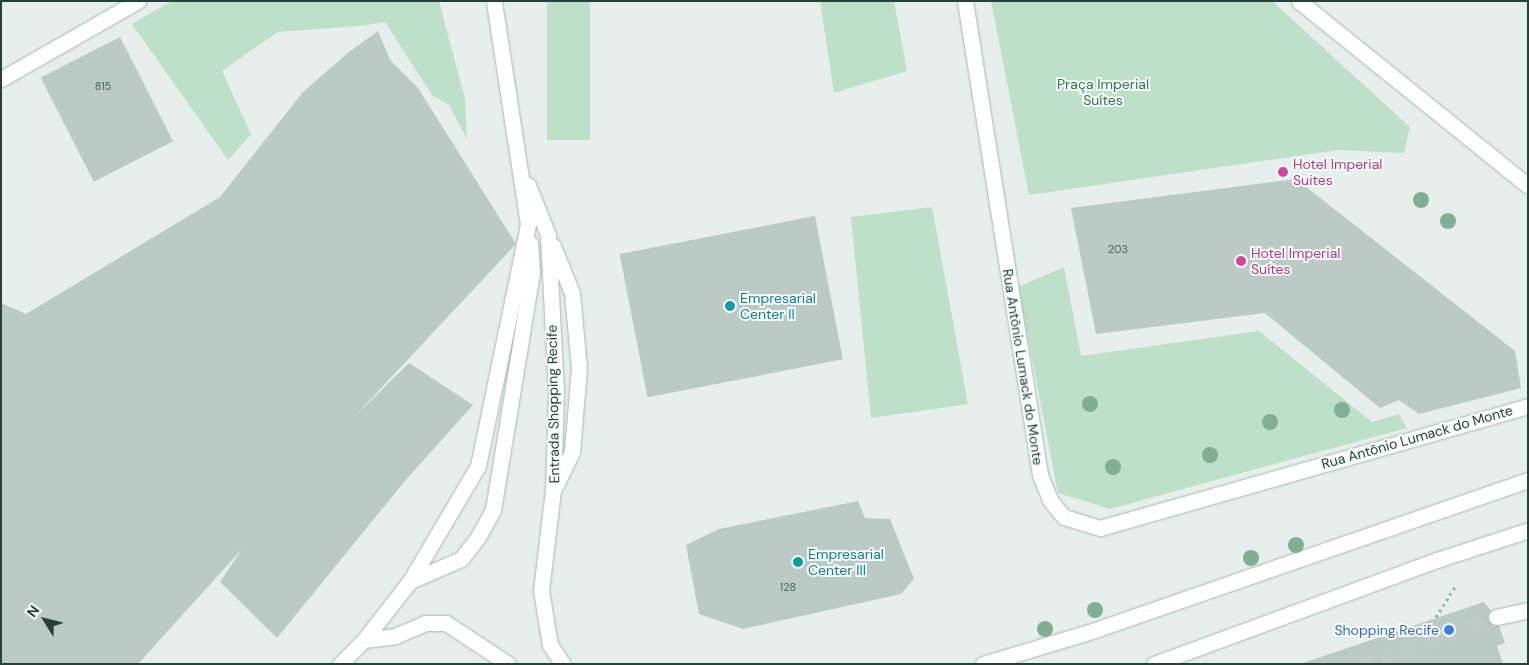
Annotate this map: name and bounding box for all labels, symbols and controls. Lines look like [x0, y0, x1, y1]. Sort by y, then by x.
park label: Praça Imperial Suítes [1057, 76, 1149, 108]
house number: 815 [95, 79, 111, 93]
place label: Hotel Imperial Suites [1293, 156, 1382, 188]
marker: Hotel Imperial Suites [1277, 166, 1289, 178]
house number: 203 [1108, 242, 1128, 256]
place label: Hotel Imperial Suítes [1251, 245, 1340, 278]
marker: Hotel Imperial Suítes [1235, 255, 1247, 267]
street label: Rua Antônio Lumack do Monte [999, 268, 1047, 466]
place label: Empresarial Center II [740, 290, 816, 322]
marker: Empresarial Center II [724, 300, 736, 312]
street label: Entrada Shopping Recife [543, 324, 563, 484]
street label: Rua Antônio Lumack do Monte [1319, 402, 1515, 472]
place label: Empresarial Center III [808, 546, 884, 578]
marker: Empresarial Center III [792, 556, 804, 568]
house number: 128 [780, 580, 796, 594]
north arrow [20, 595, 70, 645]
text: N [23, 602, 43, 621]
place label: Shopping Recife [1334, 622, 1439, 638]
marker: Shopping Recife [1443, 624, 1455, 636]

